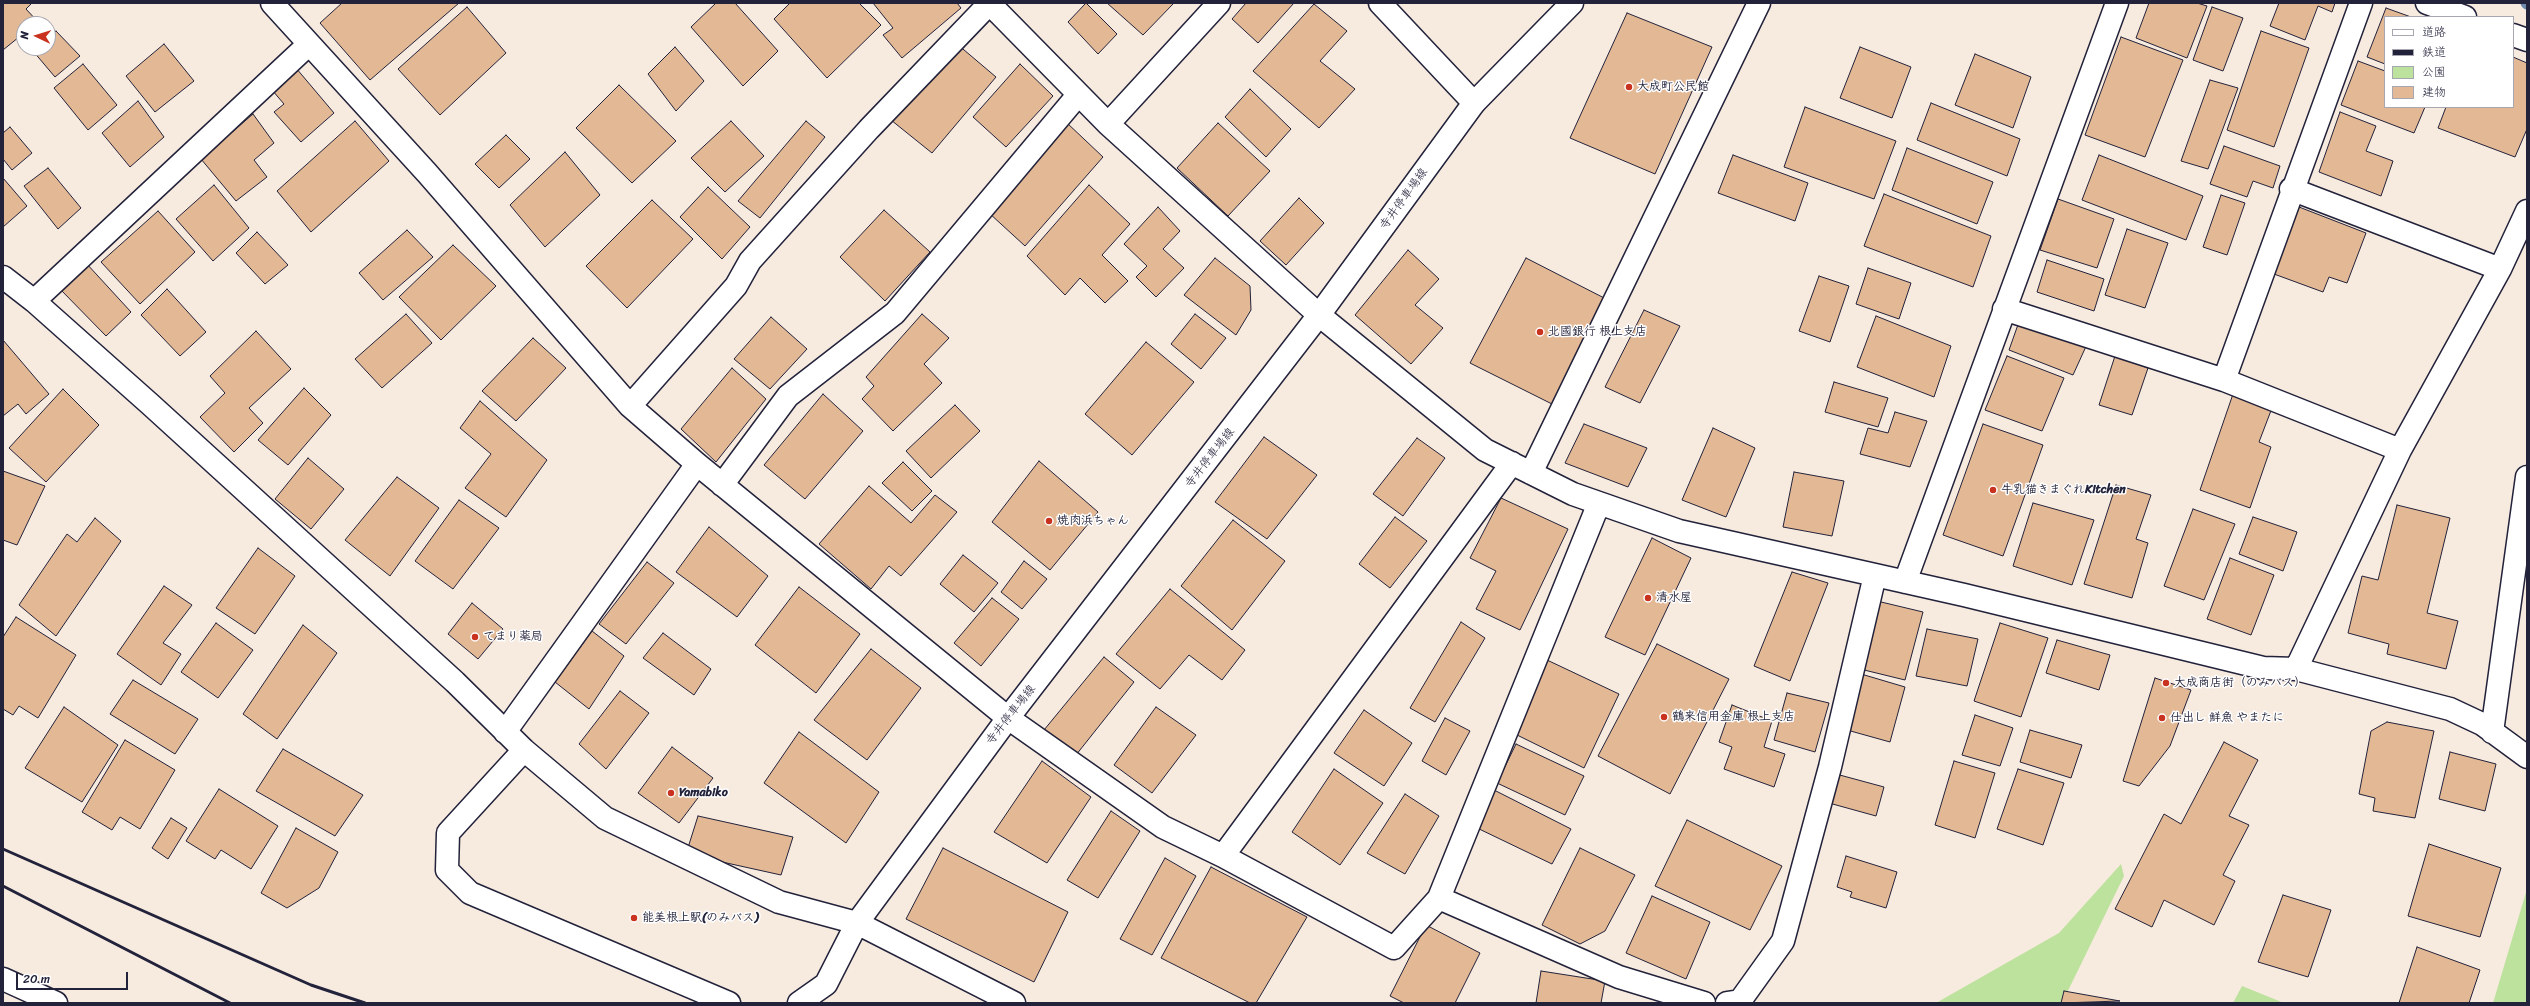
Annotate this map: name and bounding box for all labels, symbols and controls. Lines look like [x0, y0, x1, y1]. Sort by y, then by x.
north arrow [16, 16, 56, 56]
legend [2384, 16, 2514, 108]
text: 道路 [2422, 21, 2446, 43]
text: N [15, 31, 34, 40]
text: 鉄道 [2422, 41, 2446, 63]
text: 公園 [2422, 61, 2446, 83]
place label: 大成町公民館 [1637, 80, 1709, 94]
text: 建物 [2422, 81, 2446, 103]
marker: 大成町公民館 [1624, 82, 1634, 92]
street label: 寺井停車場線 [1377, 166, 1431, 232]
place label: 北國銀行 根上支店 [1548, 325, 1647, 339]
marker: 北國銀行 根上支店 [1535, 327, 1545, 337]
street label: 寺井停車場線 [1182, 425, 1238, 491]
place label: 牛乳猫きまぐれKitchen [2001, 483, 2126, 497]
marker: 牛乳猫きまぐれKitchen [1988, 485, 1998, 495]
place label: 焼肉浜ちゃん [1057, 514, 1129, 528]
marker: 焼肉浜ちゃん [1044, 516, 1054, 526]
place label: 清水屋 [1656, 591, 1692, 605]
marker: 清水屋 [1643, 593, 1653, 603]
place label: てまり薬局 [483, 630, 543, 644]
marker: てまり薬局 [470, 632, 480, 642]
place label: 大成商店街（のみバス） [2174, 676, 2306, 690]
marker: 大成商店街（のみバス） [2161, 678, 2171, 688]
street label: 寺井停車場線 [983, 682, 1039, 748]
place label: 鶴来信用金庫 根上支店 [1672, 710, 1795, 724]
place label: 仕出し 鮮魚 やまたに [2170, 711, 2284, 725]
marker: 鶴来信用金庫 根上支店 [1659, 712, 1669, 722]
marker: 仕出し 鮮魚 やまたに [2157, 713, 2167, 723]
place label: Yamabiko [679, 786, 728, 800]
marker: Yamabiko [666, 788, 676, 798]
place label: 能美根上駅(のみバス) [642, 911, 758, 925]
marker: 能美根上駅(のみバス) [629, 913, 639, 923]
scale bar [18, 964, 130, 990]
text: 20 m [23, 968, 50, 990]

